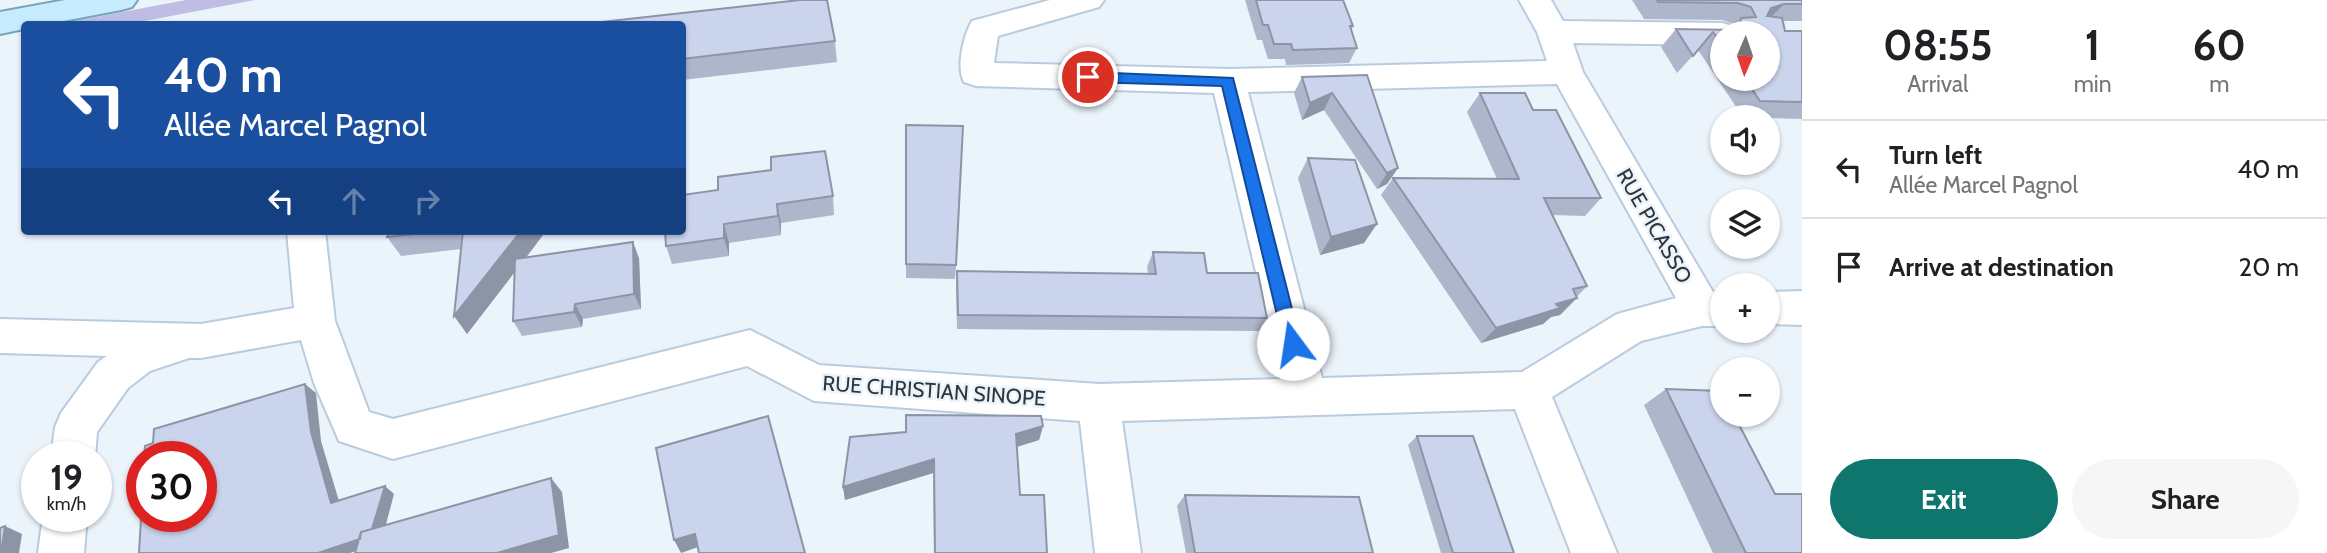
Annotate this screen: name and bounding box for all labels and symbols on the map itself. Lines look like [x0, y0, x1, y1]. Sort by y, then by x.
north arrow [1710, 21, 1780, 91]
pin [1058, 47, 1118, 107]
street label: RUE PICASSO [1612, 164, 1697, 288]
position arrow [1256, 307, 1330, 381]
street label: RUE CHRISTIAN SINOPE [822, 370, 1046, 411]
speed limit sign: 30 [126, 441, 217, 532]

